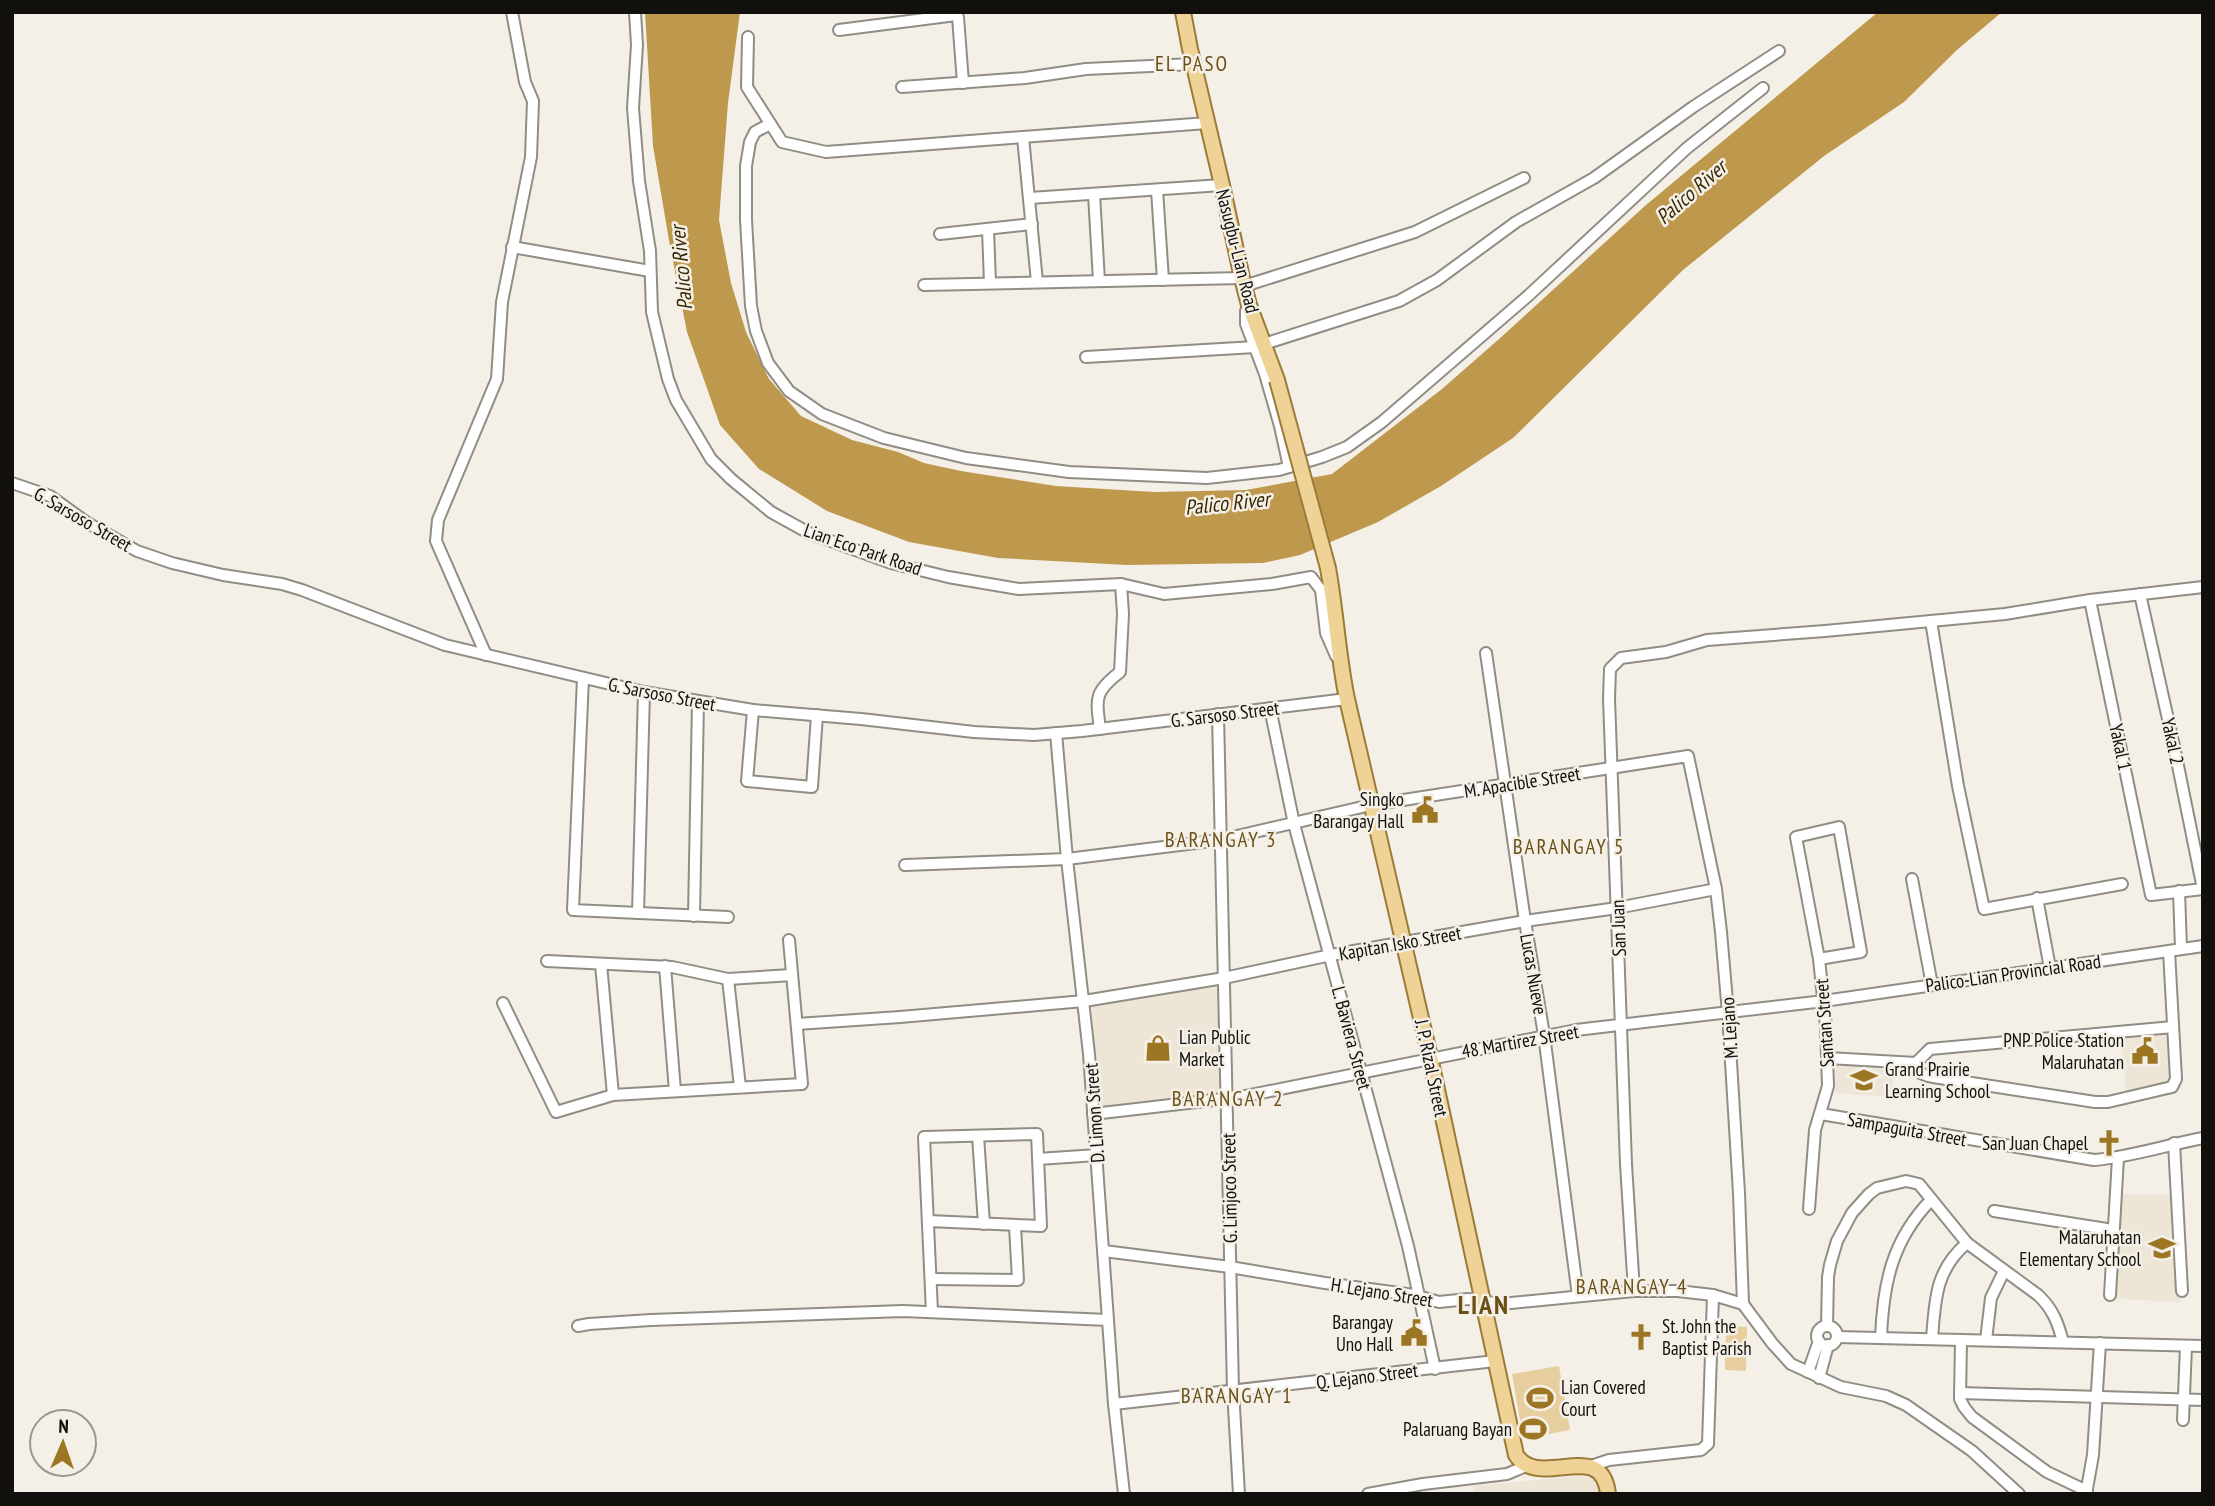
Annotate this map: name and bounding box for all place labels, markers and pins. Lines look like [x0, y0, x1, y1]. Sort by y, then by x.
place label: Singko Barangay Hall [1313, 787, 1405, 833]
public building icon: Singko Barangay Hall [1410, 795, 1440, 825]
place label: Lian Public Market [1179, 1025, 1251, 1071]
place label: PNP Police Station Malaruhatan [2003, 1028, 2124, 1074]
shop icon: Lian Public Market [1143, 1033, 1173, 1063]
public building icon: PNP Police Station Malaruhatan [2130, 1036, 2160, 1066]
place label: Grand Prairie Learning School [1885, 1057, 1990, 1103]
school or university icon: Grand Prairie Learning School [1849, 1065, 1879, 1095]
church icon: San Juan Chapel [2094, 1128, 2124, 1158]
place label: San Juan Chapel [1982, 1131, 2089, 1155]
place label: Malaruhatan Elementary School [2019, 1225, 2142, 1271]
school or university icon: Malaruhatan Elementary School [2147, 1233, 2177, 1263]
place label: Barangay Uno Hall [1332, 1310, 1394, 1356]
place label: St. John the Baptist Parish [1662, 1314, 1752, 1360]
public building icon: Barangay Uno Hall [1399, 1318, 1429, 1348]
church icon: St. John the Baptist Parish [1626, 1322, 1656, 1352]
place label: Lian Covered Court [1561, 1375, 1646, 1421]
sports icon: Lian Covered Court [1525, 1383, 1555, 1413]
sports icon: Palaruang Bayan [1518, 1414, 1548, 1444]
place label: Palaruang Bayan [1403, 1417, 1512, 1441]

